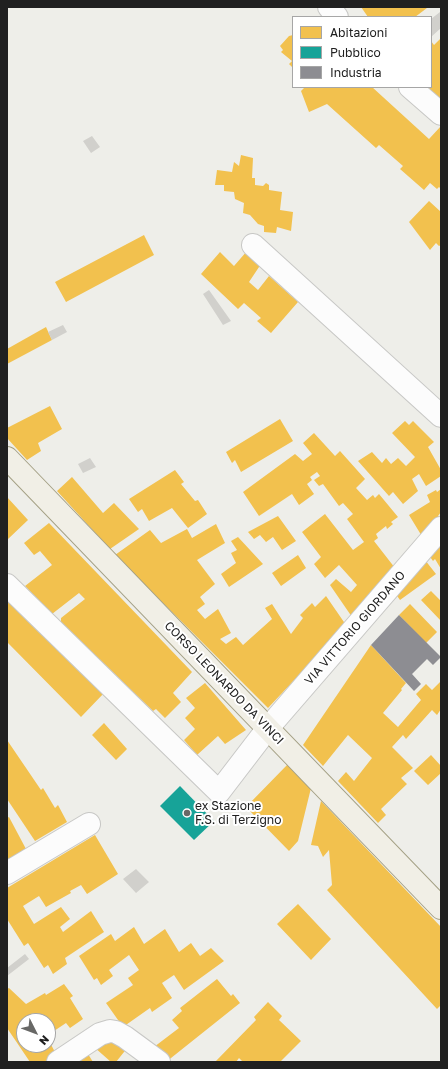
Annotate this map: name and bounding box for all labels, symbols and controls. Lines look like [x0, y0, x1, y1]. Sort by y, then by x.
legend [292, 16, 432, 88]
text: Abitazioni [330, 25, 387, 40]
text: Pubblico [330, 45, 381, 60]
text: Industria [330, 65, 382, 80]
street label: VIA VITTORIO GIORDANO [302, 568, 408, 688]
street label: CORSO LEONARDO DA VINCI [161, 619, 287, 747]
place label: ex Stazione F.S. di Terzigno [195, 799, 281, 827]
marker: ex Stazione F.S. di Terzigno [182, 808, 192, 818]
north arrow [16, 1013, 56, 1053]
text: N [37, 1033, 52, 1048]

